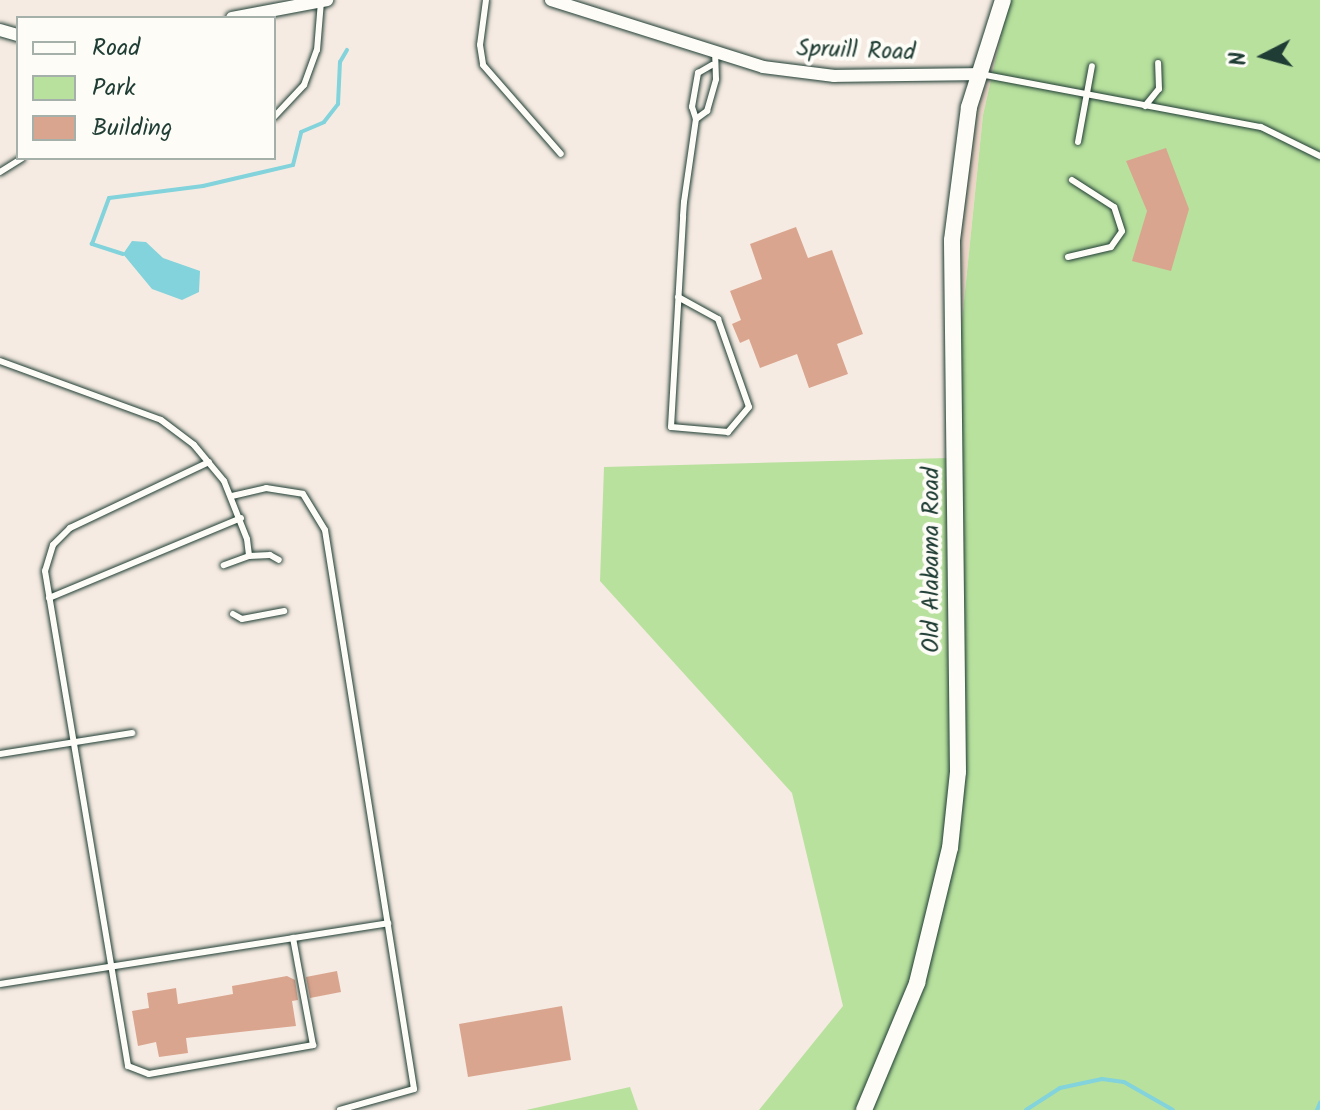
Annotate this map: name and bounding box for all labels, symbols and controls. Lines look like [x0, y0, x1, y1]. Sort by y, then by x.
legend [16, 16, 276, 160]
north arrow [1224, 16, 1304, 96]
text: Road [92, 29, 140, 68]
street label: Spruill Road [796, 35, 916, 67]
text: N [1222, 50, 1258, 67]
text: Park [92, 69, 136, 108]
text: Building [92, 109, 172, 148]
street label: Old Alabama Road [918, 467, 946, 653]

